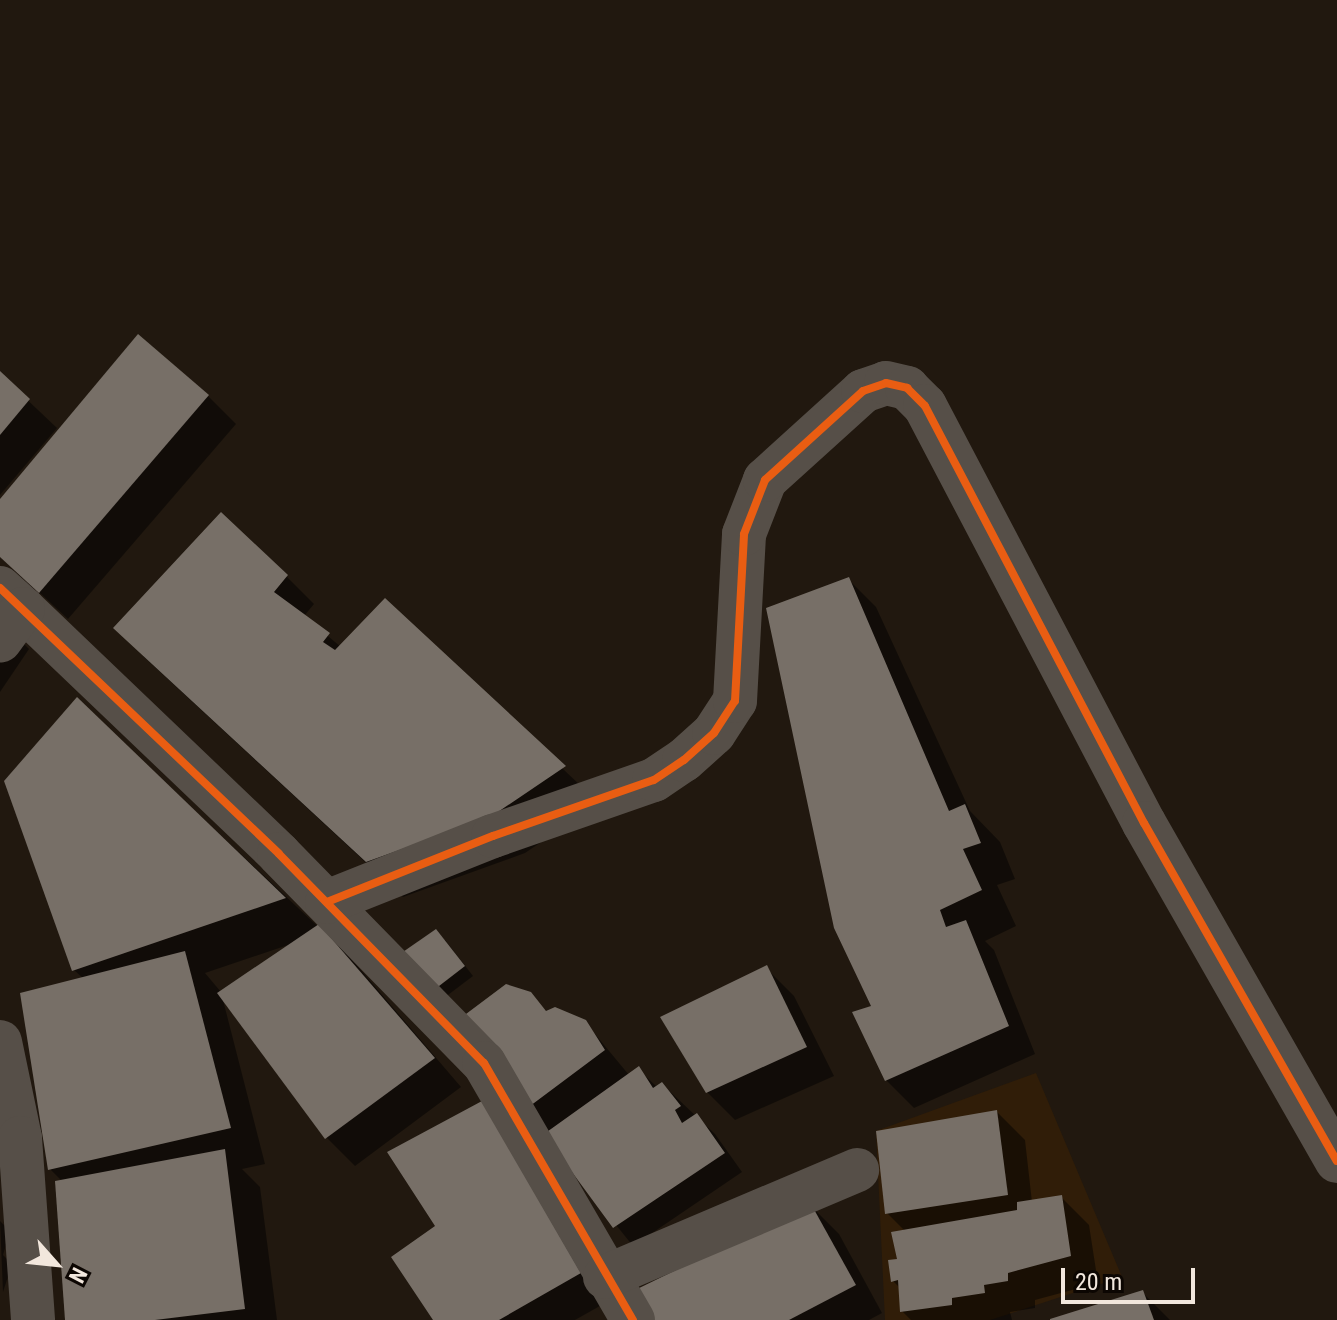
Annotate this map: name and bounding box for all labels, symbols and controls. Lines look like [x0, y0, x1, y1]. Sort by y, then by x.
north arrow [16, 1224, 96, 1304]
scale bar [1065, 1252, 1199, 1302]
text: N [64, 1263, 92, 1287]
text: 20 m [1075, 1268, 1122, 1296]

